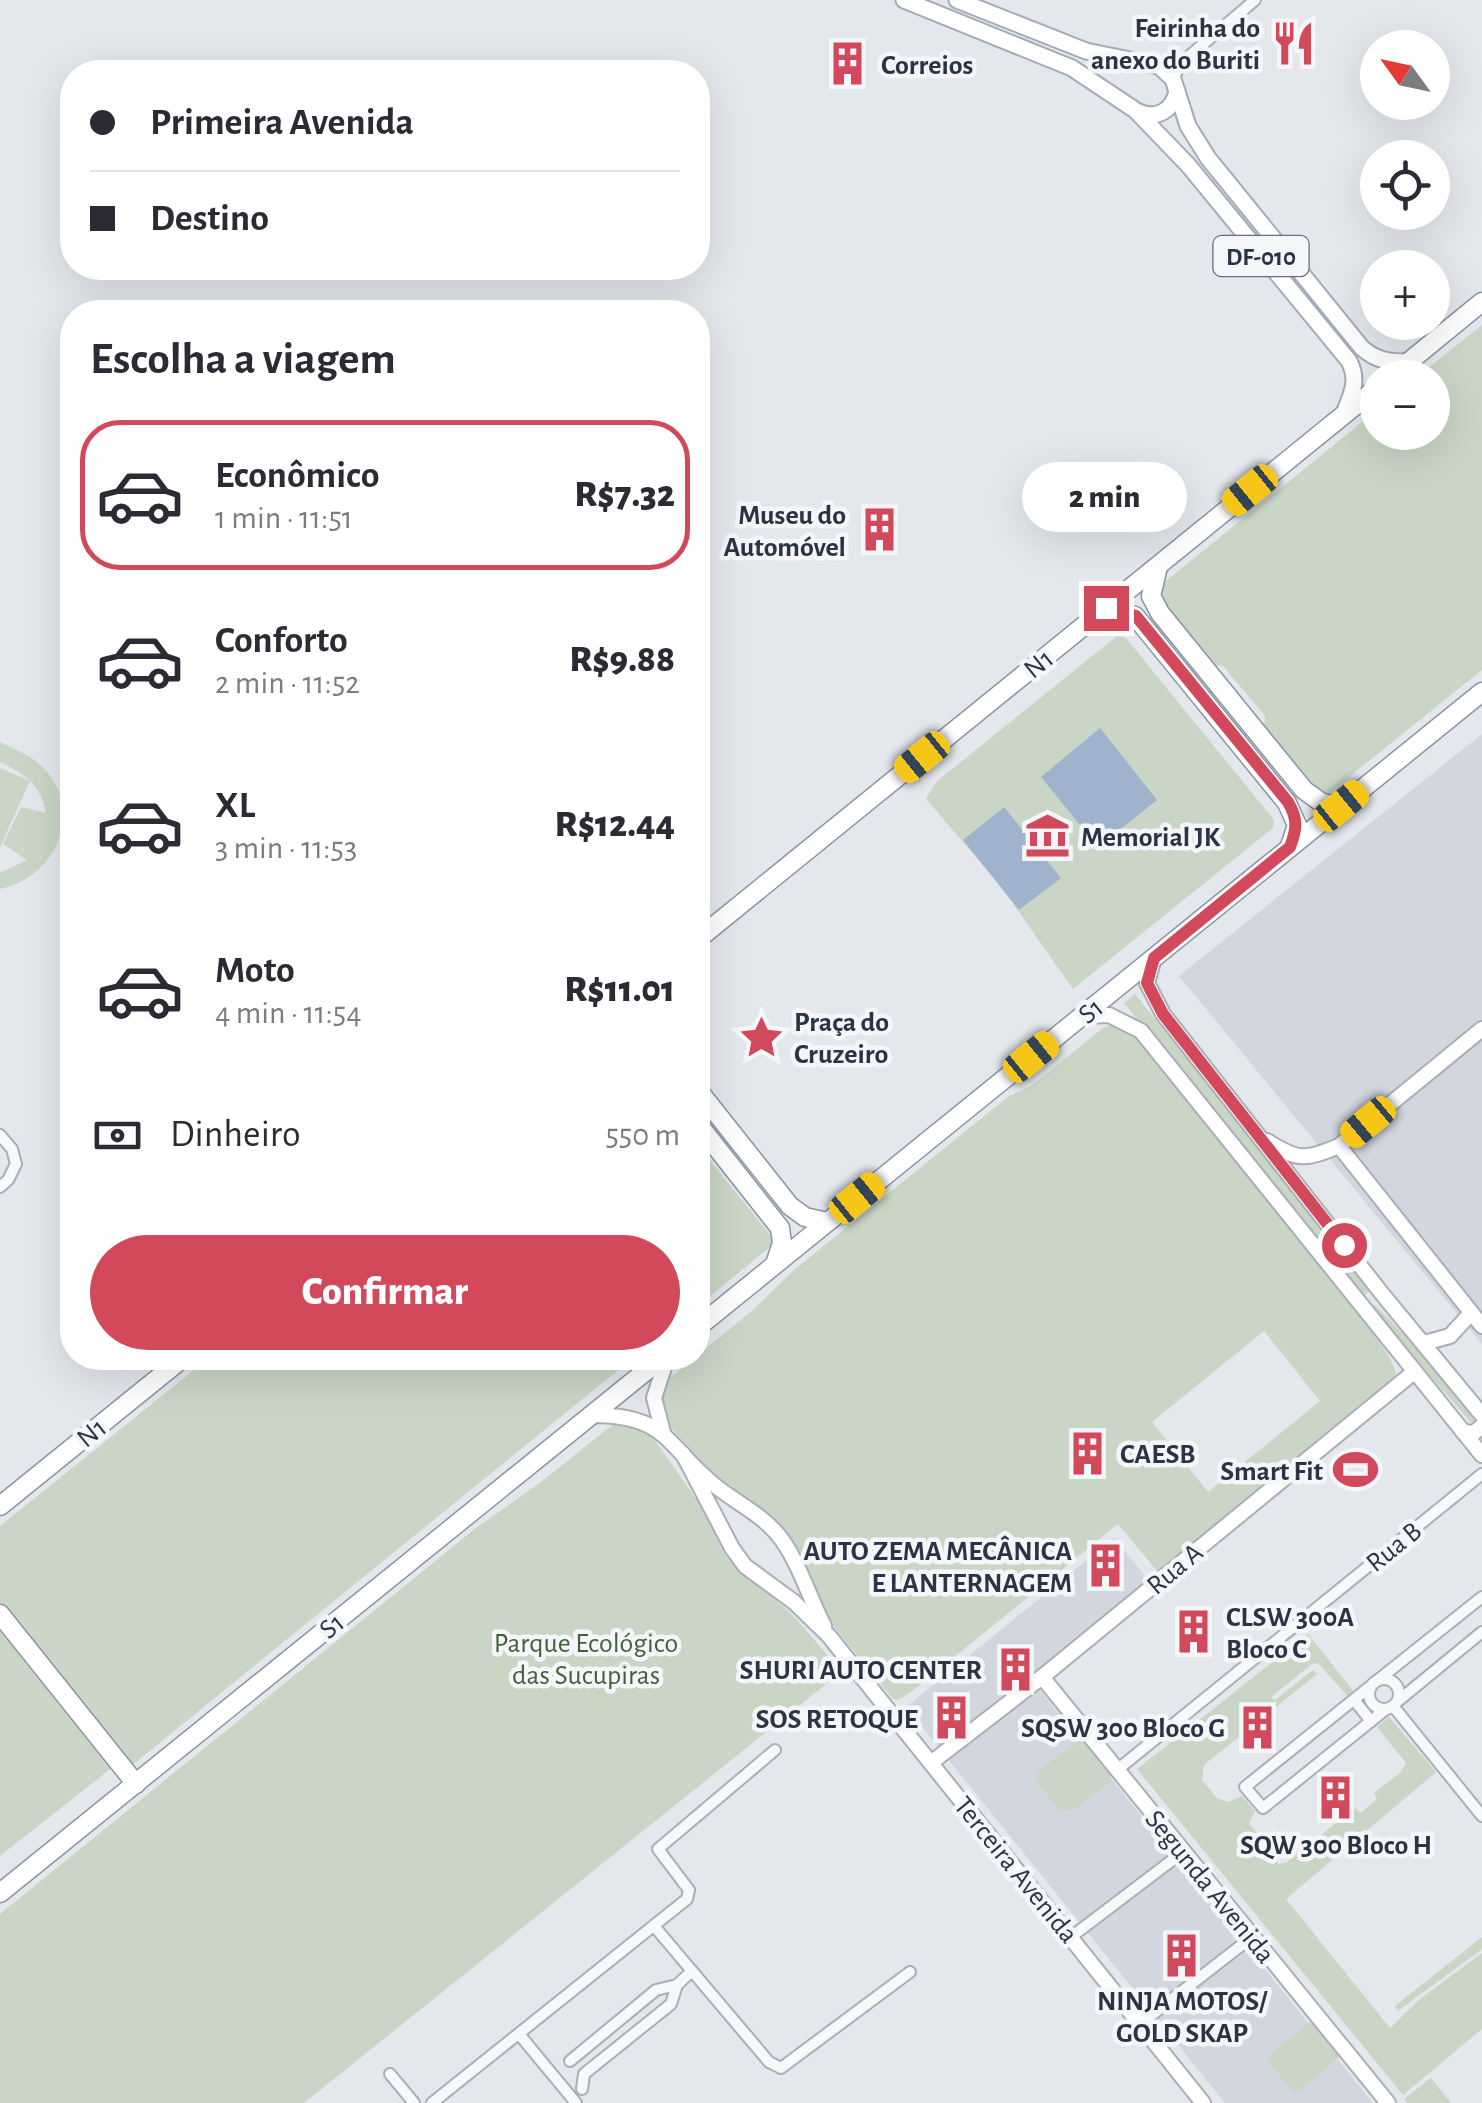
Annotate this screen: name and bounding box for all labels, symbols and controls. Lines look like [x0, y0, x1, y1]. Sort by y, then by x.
place label: Feirinha do anexo do Buriti [1091, 15, 1260, 75]
restaurant icon: Feirinha do anexo do Buriti [1269, 19, 1317, 67]
north arrow [1360, 30, 1450, 120]
map controls [1360, 30, 1450, 450]
building icon: Correios [824, 40, 872, 88]
place label: Correios [881, 52, 973, 80]
text: Primeira Avenida [150, 104, 414, 142]
button: locate [1360, 140, 1450, 230]
text: Destino [150, 200, 269, 238]
road number: DF-010 [1214, 236, 1308, 276]
button: + [1360, 250, 1450, 340]
text: Escolha a viagem [90, 337, 396, 382]
button: − [1360, 360, 1450, 450]
icon: car [95, 450, 185, 540]
text: Econômico [215, 457, 379, 495]
car [1217, 459, 1283, 521]
callout: 2 min [1024, 463, 1188, 533]
text: R$7.32 [574, 476, 675, 514]
text: 2 min [1069, 481, 1140, 513]
text: 1 min · 11:51 [215, 502, 353, 534]
place label: Museu do Automóvel [724, 502, 846, 562]
building icon: Museu do Automóvel [855, 506, 903, 554]
route end [1084, 586, 1129, 631]
icon: car [95, 615, 185, 705]
text: Conforto [215, 622, 348, 660]
text: R$9.88 [569, 641, 675, 679]
street label: N1 [1019, 645, 1059, 684]
text: 2 min · 11:52 [215, 667, 360, 699]
car [889, 726, 955, 788]
car [1308, 775, 1374, 837]
icon: car [95, 780, 185, 870]
text: XL [215, 787, 255, 825]
text: R$12.44 [555, 806, 675, 844]
museum icon: Memorial JK [1024, 812, 1072, 860]
place label: Memorial JK [1081, 824, 1221, 852]
text: 3 min · 11:53 [215, 832, 357, 864]
icon: car [95, 945, 185, 1035]
text: Moto [215, 952, 295, 990]
text: R$11.01 [564, 971, 675, 1009]
street label: S1 [1074, 993, 1109, 1030]
text: 4 min · 11:54 [215, 997, 362, 1029]
place label: Praça do Cruzeiro [794, 1009, 889, 1069]
place icon: Praça do Cruzeiro [737, 1013, 785, 1061]
car [998, 1026, 1064, 1088]
car [1335, 1091, 1401, 1153]
icon: cash [90, 1108, 145, 1163]
text: Dinheiro [170, 1116, 301, 1154]
text: 550 m [605, 1119, 680, 1151]
car [824, 1167, 890, 1229]
route start [1322, 1223, 1367, 1268]
button: Confirmar [90, 1235, 680, 1350]
street label: N1 [72, 1414, 112, 1453]
building icon: CAESB [1063, 1429, 1111, 1477]
place label: CAESB [1120, 1441, 1196, 1469]
sports icon: Smart Fit [1332, 1446, 1380, 1494]
place label: Smart Fit [1220, 1458, 1324, 1486]
street label: Rua B [1361, 1517, 1427, 1578]
place label: AUTO ZEMA MECÂNICA E LANTERNAGEM [804, 1535, 1072, 1598]
street label: Rua A [1142, 1539, 1208, 1601]
building icon: AUTO ZEMA MECÂNICA E LANTERNAGEM [1081, 1542, 1129, 1590]
place label: CLSW 300A Bloco C [1226, 1604, 1354, 1664]
street label: S1 [315, 1608, 350, 1645]
building icon: CLSW 300A Bloco C [1169, 1608, 1217, 1656]
park label: Parque Ecológico das Sucupiras [494, 1630, 678, 1690]
building icon: SHURI AUTO CENTER [991, 1645, 1039, 1693]
place label: SHURI AUTO CENTER [739, 1657, 982, 1685]
building icon: SOS RETOQUE [927, 1694, 975, 1742]
building icon: SQSW 300 Bloco G [1234, 1703, 1282, 1751]
place label: SOS RETOQUE [756, 1706, 918, 1734]
place label: SQSW 300 Bloco G [1021, 1715, 1225, 1743]
building icon: SQW 300 Bloco H [1312, 1774, 1360, 1822]
street label: Terceira Avenida [948, 1792, 1083, 1949]
street label: Segunda Avenida [1139, 1805, 1280, 1969]
place label: SQW 300 Bloco H [1240, 1832, 1432, 1860]
building icon: NINJA MOTOS/ GOLD SKAP [1158, 1931, 1206, 1979]
place label: NINJA MOTOS/ GOLD SKAP [1097, 1988, 1268, 2048]

